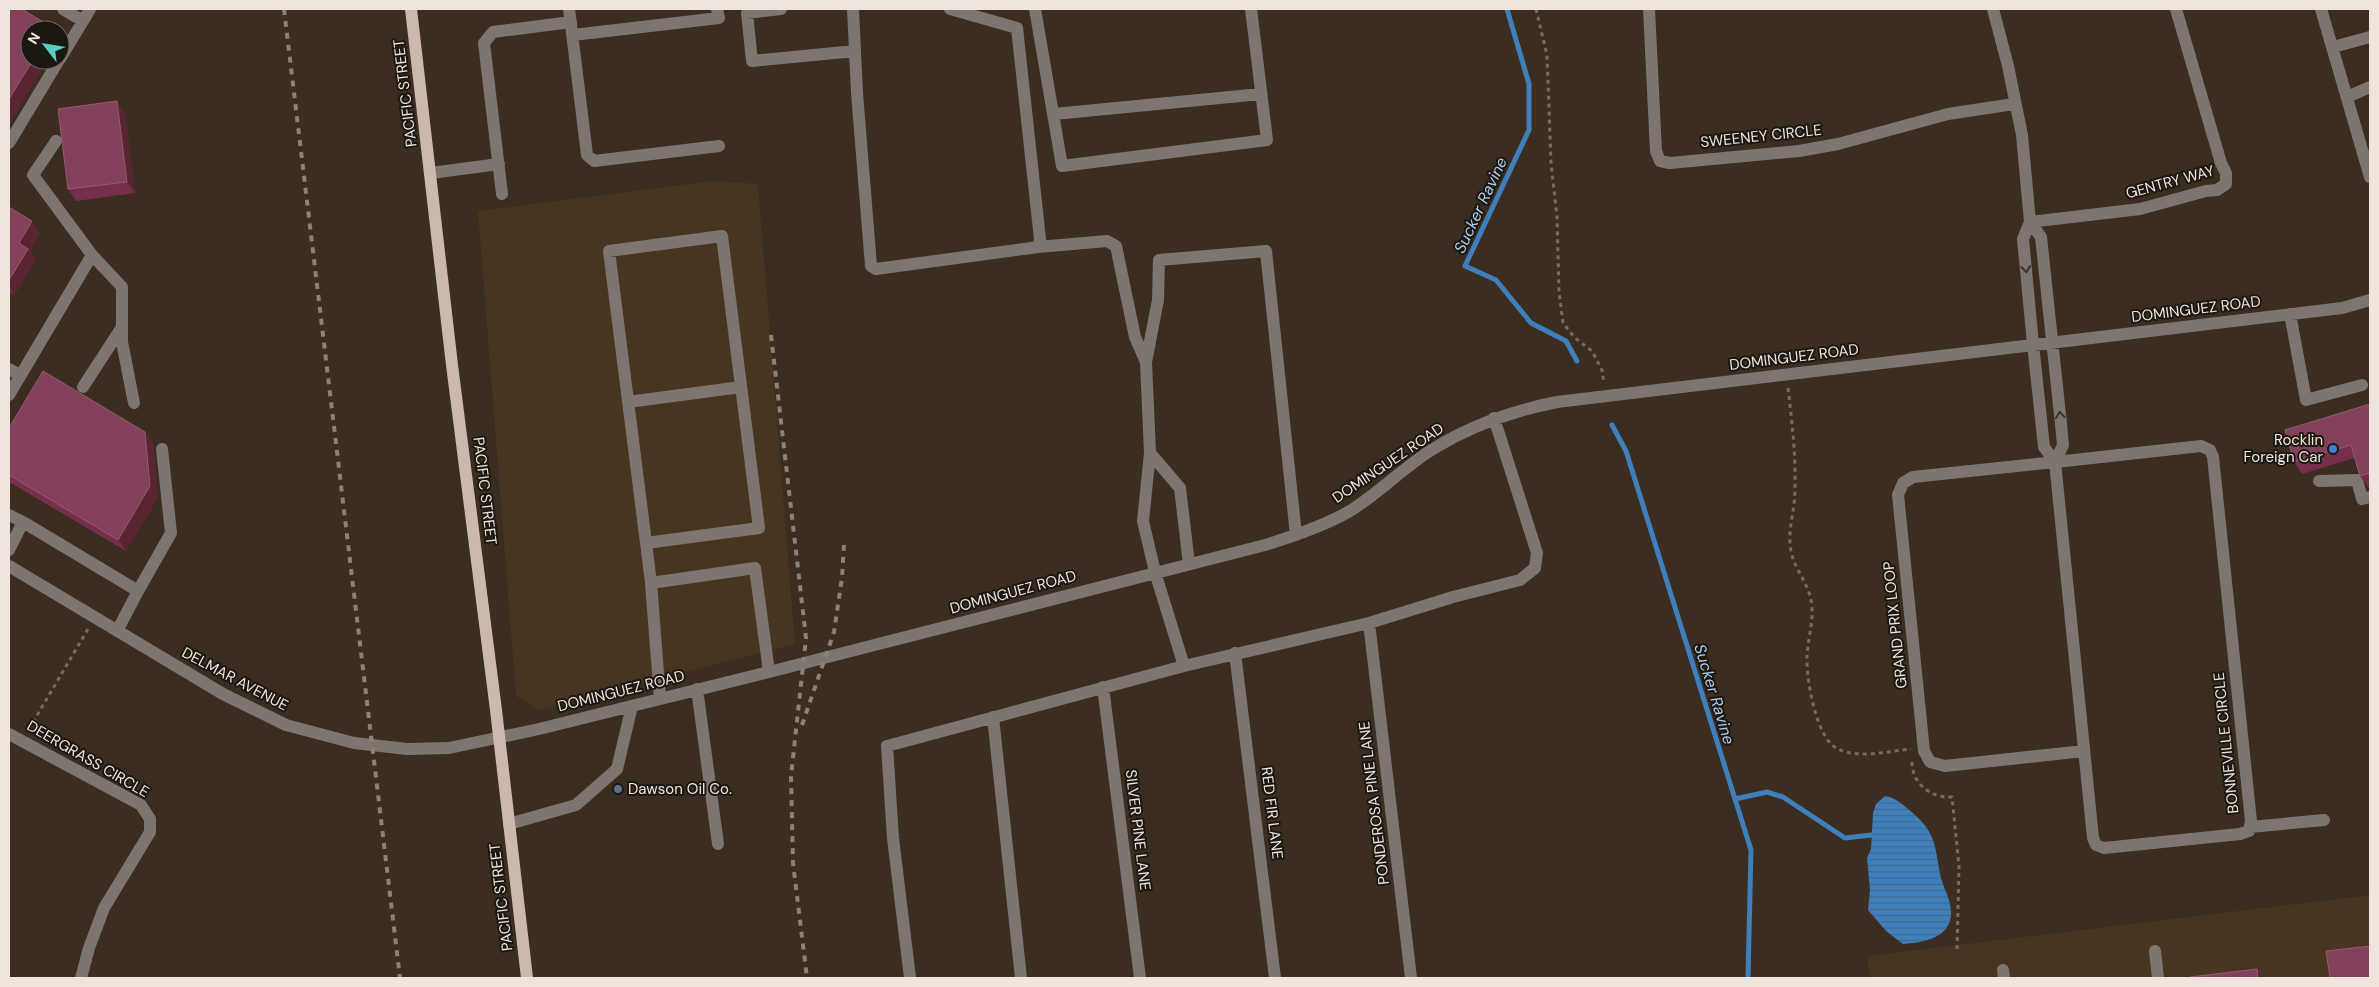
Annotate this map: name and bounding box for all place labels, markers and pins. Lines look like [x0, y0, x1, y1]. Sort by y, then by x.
place label: Rocklin Foreign Car [2244, 430, 2323, 467]
marker: Rocklin Foreign Car [2327, 443, 2339, 455]
place label: Dawson Oil Co. [628, 779, 732, 799]
marker: Dawson Oil Co. [612, 783, 624, 795]

